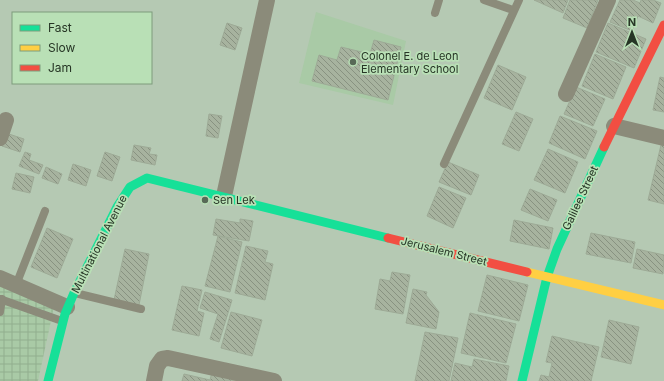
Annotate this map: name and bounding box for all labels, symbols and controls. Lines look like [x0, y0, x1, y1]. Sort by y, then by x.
legend [12, 12, 152, 84]
north arrow [612, 12, 652, 52]
text: N [628, 15, 636, 29]
text: Fast [48, 20, 72, 35]
text: Slow [48, 40, 76, 55]
place label: Colonel E. de Leon Elementary School [361, 49, 458, 76]
marker: Colonel E. de Leon Elementary School [348, 57, 358, 67]
text: Jam [48, 60, 72, 75]
street label: Galilee Street [559, 163, 601, 232]
street label: Multinational Avenue [68, 193, 130, 295]
place label: Sen Lek [213, 193, 255, 207]
marker: Sen Lek [200, 195, 210, 205]
street label: Jerusalem Street [400, 234, 489, 269]

